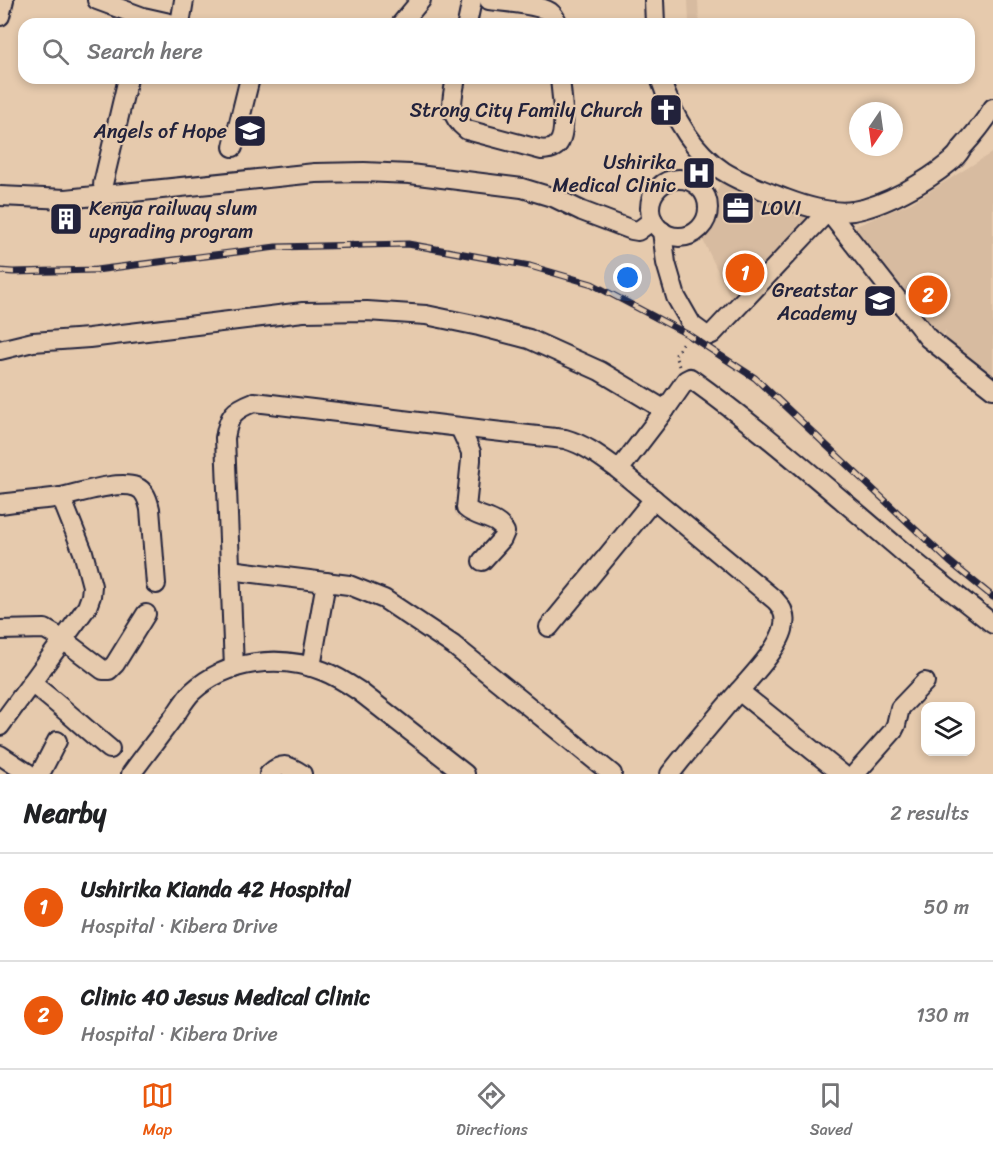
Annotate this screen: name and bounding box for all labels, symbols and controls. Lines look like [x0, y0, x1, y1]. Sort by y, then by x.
search box [18, 18, 975, 84]
text: Search here [87, 32, 203, 71]
icon: search [39, 35, 72, 68]
church icon: Strong City Family Church [648, 92, 684, 128]
place label: Strong City Family Church [410, 93, 643, 128]
north arrow [849, 102, 903, 156]
school or university icon: Angels of Hope [232, 113, 268, 149]
place label: Angels of Hope [93, 114, 227, 149]
place label: Ushirika Medical Clinic [552, 145, 676, 203]
hospital icon: Ushirika Medical Clinic [681, 155, 717, 191]
office icon: LOVI [720, 190, 756, 226]
place label: Kenya railway slum upgrading program [89, 191, 258, 249]
place label: LOVI [761, 191, 801, 226]
building icon: Kenya railway slum upgrading program [48, 201, 84, 237]
pin: 1 [726, 250, 764, 296]
your location [613, 263, 642, 292]
pin: 2 [908, 272, 948, 318]
place label: Greatstar Academy [772, 273, 859, 331]
school or university icon: Greatstar Academy [862, 283, 898, 319]
map controls [921, 702, 975, 756]
button: layers [921, 702, 975, 756]
text: Nearby [24, 790, 106, 836]
text: 2 results [890, 796, 969, 831]
text: Ushirika Kianda 42 Hospital [81, 870, 350, 909]
text: 1 [39, 890, 48, 925]
text: 50 m [924, 890, 969, 925]
text: Hospital · Kibera Drive [81, 909, 278, 944]
text: Clinic 40 Jesus Medical Clinic [81, 978, 371, 1017]
text: 2 [38, 998, 49, 1033]
text: 130 m [916, 998, 969, 1033]
text: Hospital · Kibera Drive [81, 1017, 278, 1052]
tab: Map [141, 1079, 174, 1144]
tab: Directions [456, 1079, 528, 1144]
tab: Saved [810, 1079, 852, 1144]

